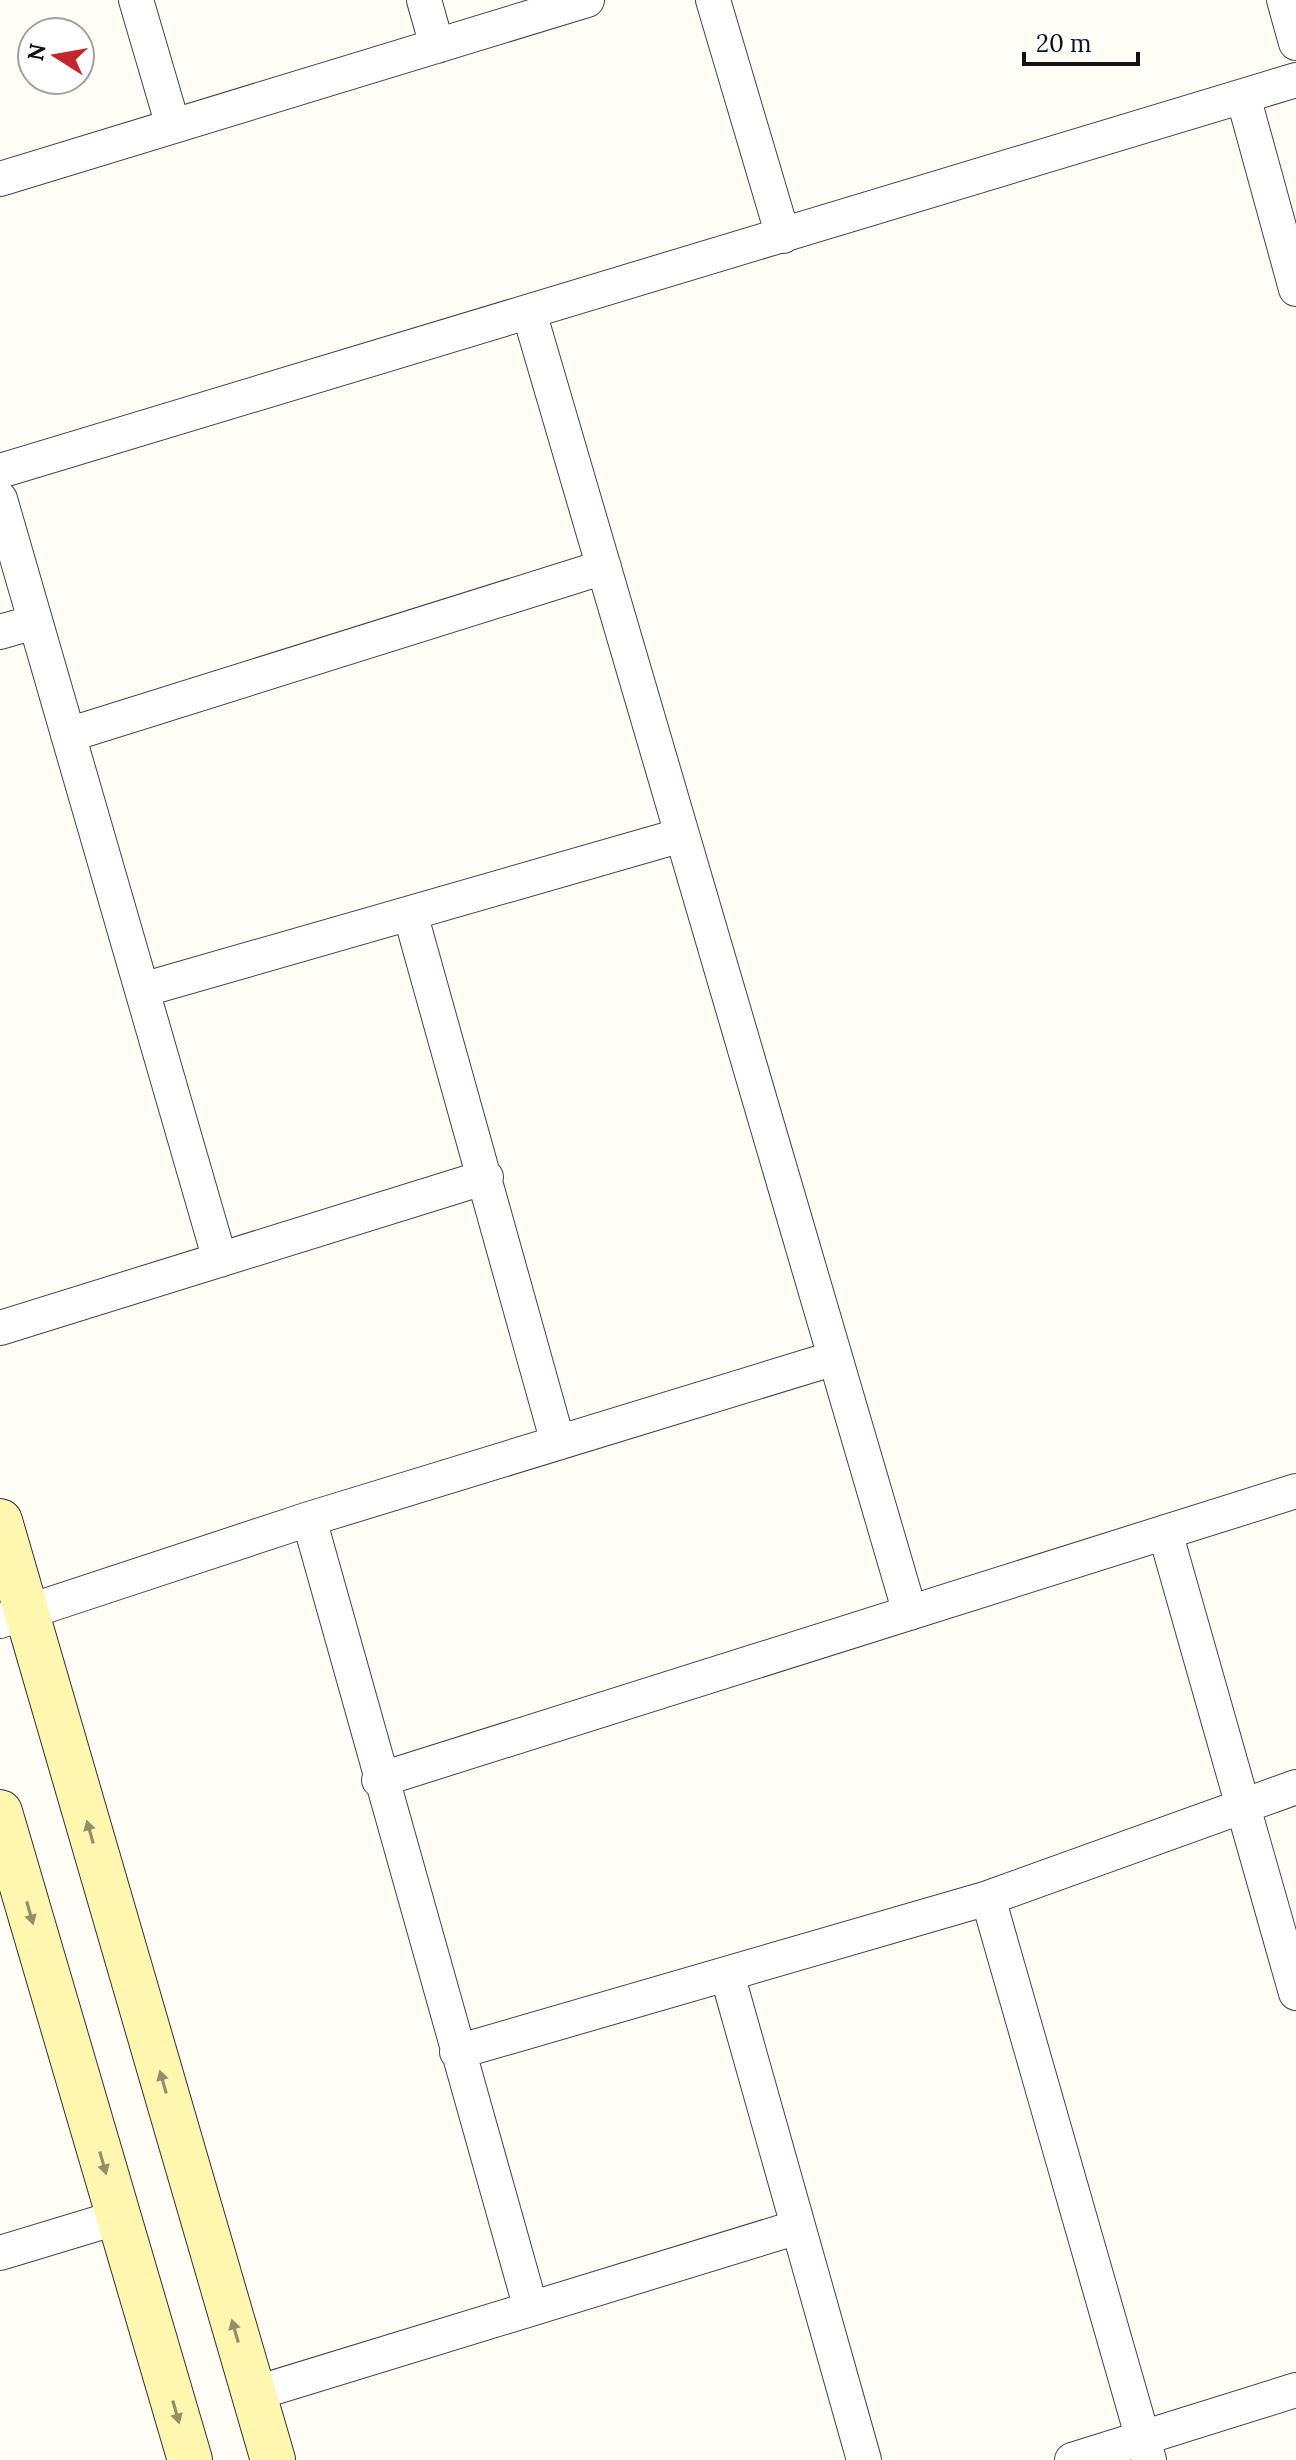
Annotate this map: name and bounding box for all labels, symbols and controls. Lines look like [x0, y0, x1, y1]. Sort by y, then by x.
north arrow [16, 16, 96, 96]
scale bar [1024, 16, 1138, 66]
text: 20 m [1036, 28, 1092, 59]
text: N [21, 41, 52, 63]
one-way arrow [83, 1820, 96, 1844]
one-way arrow [24, 1902, 37, 1926]
one-way arrow [156, 2069, 169, 2093]
one-way arrow [97, 2151, 110, 2175]
one-way arrow [228, 2319, 241, 2343]
one-way arrow [170, 2401, 183, 2425]

